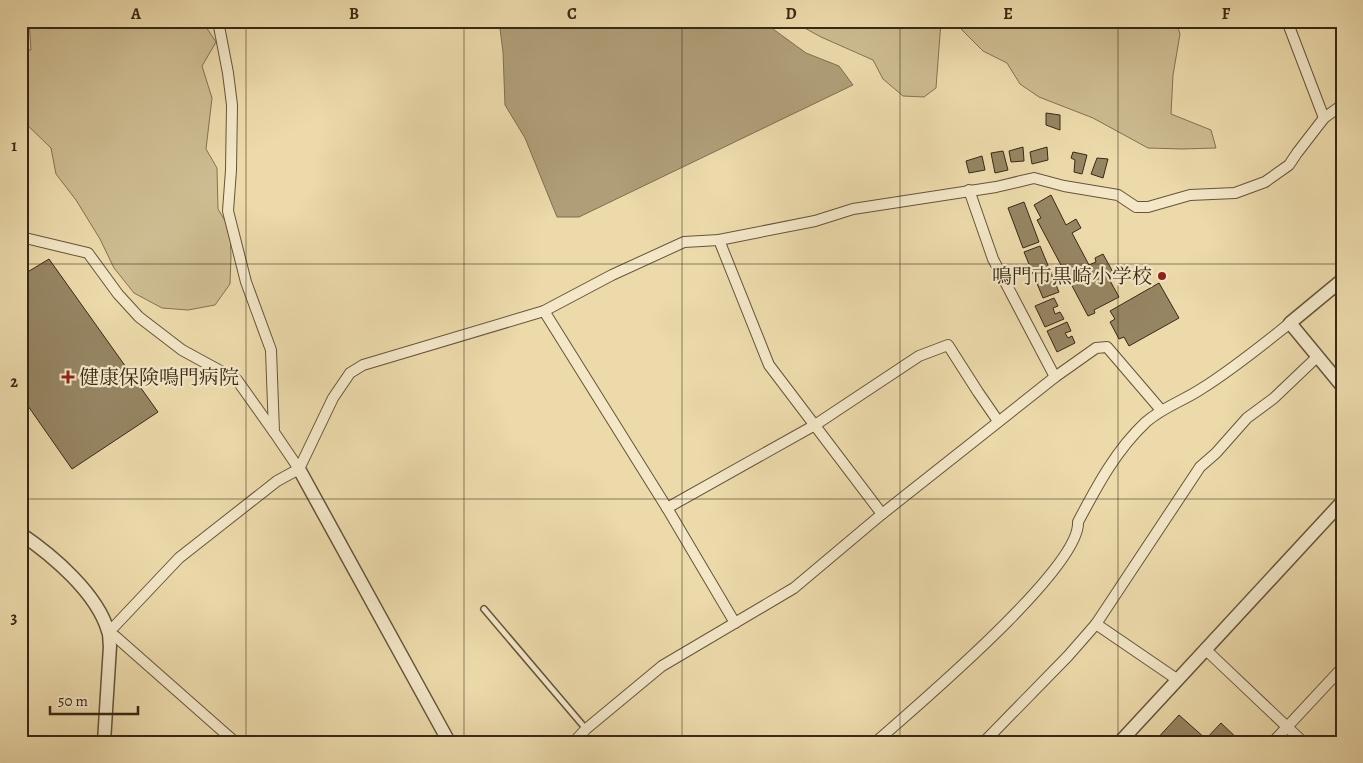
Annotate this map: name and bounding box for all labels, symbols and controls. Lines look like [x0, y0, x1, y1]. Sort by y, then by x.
text: A [130, 3, 142, 25]
text: B [349, 3, 359, 25]
text: C [567, 3, 577, 25]
text: D [785, 3, 797, 25]
text: E [1003, 3, 1013, 25]
text: F [1222, 3, 1231, 25]
text: 1 [11, 135, 17, 157]
place label: 鳴門市黒崎小学校 [992, 263, 1152, 290]
marker: 鳴門市黒崎小学校 [1156, 270, 1168, 282]
place label: 健康保険鳴門病院 [79, 364, 239, 391]
marker: 健康保険鳴門病院 [61, 370, 75, 384]
text: 2 [10, 371, 18, 393]
text: 3 [11, 607, 18, 629]
scale bar [50, 683, 138, 715]
text: 50 m [58, 691, 88, 711]

